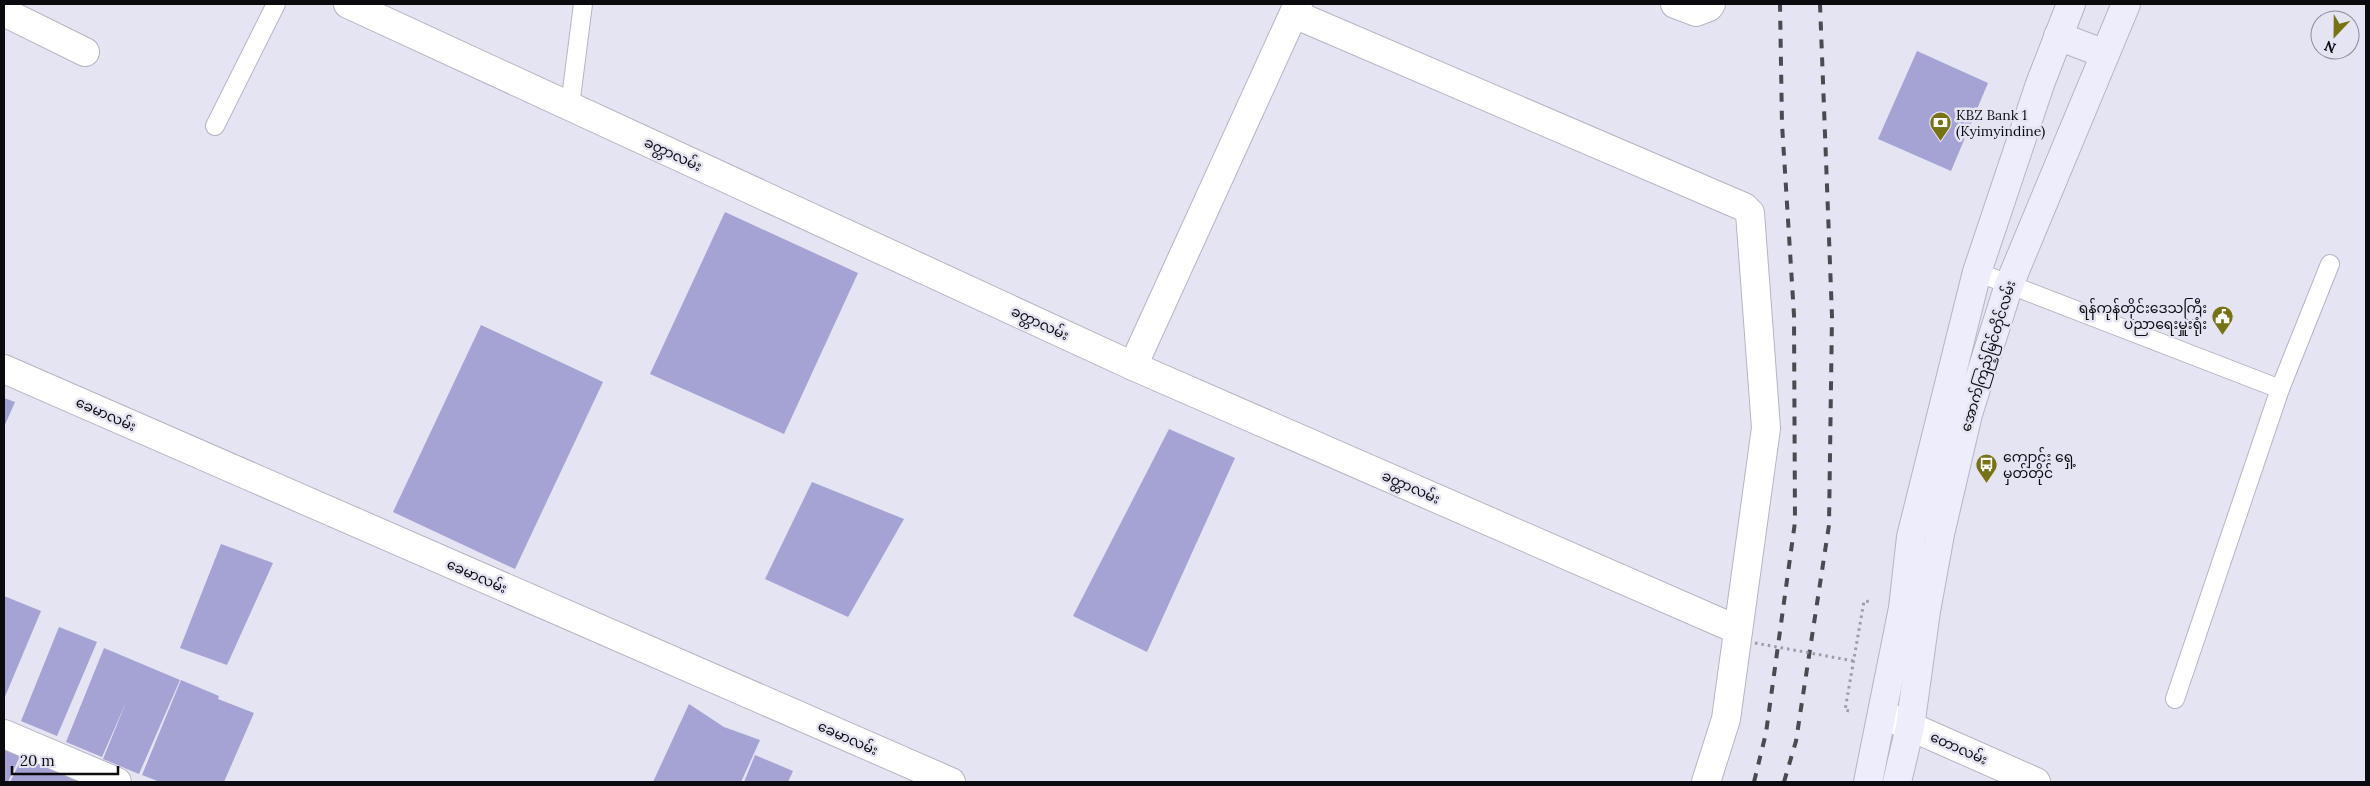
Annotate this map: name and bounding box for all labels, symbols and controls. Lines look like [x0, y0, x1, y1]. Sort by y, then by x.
north arrow [2310, 10, 2360, 60]
text: N [2322, 37, 2339, 57]
place label: KBZ Bank 1 (Kyimyindine) [1956, 106, 2045, 140]
bank icon: KBZ Bank 1 (Kyimyindine) [1928, 111, 1952, 142]
street label: ခတ္တာလမ်း [640, 132, 705, 178]
street label: အောက်ကြည့်မြင်တိုင်လမ်း [1956, 278, 2022, 435]
place label: ရန်ကုန်တိုင်းဒေသကြီး ပညာရေးမှူးရုံး [2079, 298, 2207, 336]
street label: ခတ္တာလမ်း [1007, 301, 1072, 347]
public building icon: ရန်ကုန်တိုင်းဒေသကြီး ပညာရေးမှူးရုံး [2211, 304, 2235, 335]
street label: ခေမာလမ်း [73, 392, 139, 435]
place label: ကျောင်း ရှေ့ မှတ်တိုင် [2003, 447, 2076, 485]
bus stop icon: ကျောင်း ရှေ့ မှတ်တိုင် [1975, 453, 1999, 484]
street label: ခတ္တာလမ်း [1378, 465, 1443, 511]
street label: ခေမာလမ်း [444, 554, 510, 597]
street label: ခေမာလမ်း [815, 716, 881, 759]
street label: တောလမ်း [1928, 726, 1991, 769]
scale bar [12, 744, 119, 776]
text: 20 m [20, 751, 55, 770]

